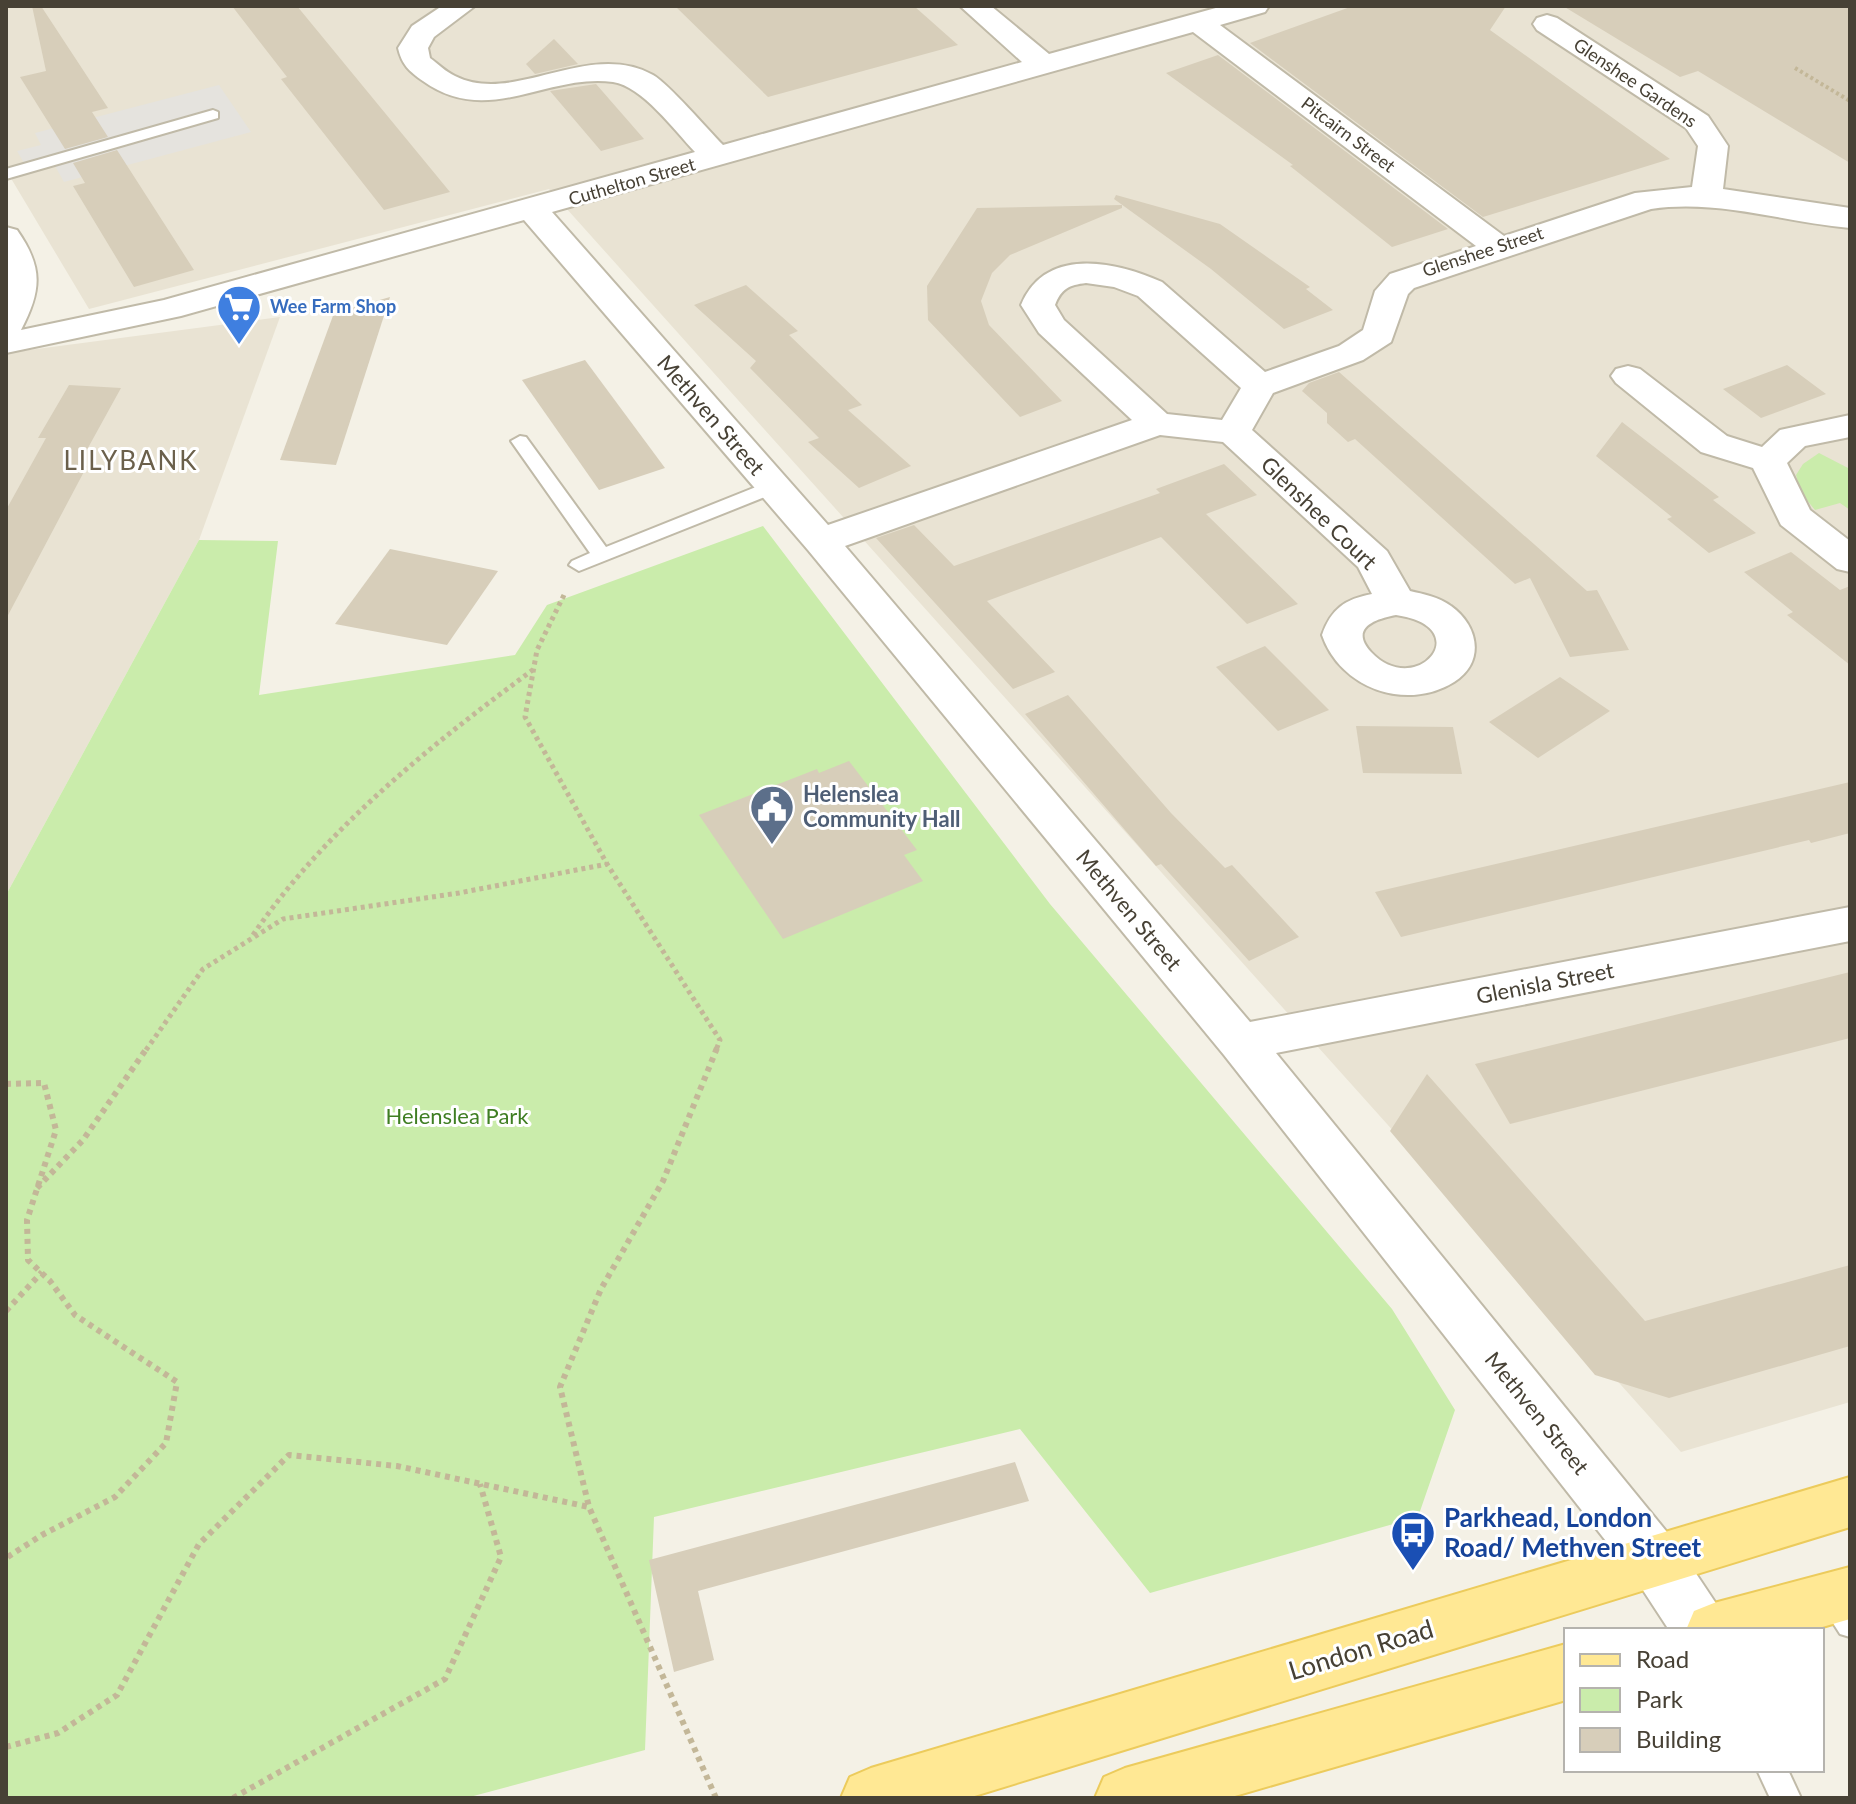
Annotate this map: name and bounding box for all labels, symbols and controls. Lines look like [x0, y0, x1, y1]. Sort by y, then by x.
street label: Glenshee Gardens [1570, 33, 1702, 132]
street label: Pitcairn Street [1297, 92, 1400, 177]
street label: Cuthelton Street [566, 152, 698, 210]
street label: Glenshee Street [1420, 221, 1546, 281]
supermarket icon: Wee Farm Shop [215, 283, 263, 346]
place label: Wee Farm Shop [270, 295, 396, 317]
street label: Methven Street [652, 349, 771, 480]
district label: LILYBANK [64, 444, 198, 476]
street label: Glenshee Court [1256, 451, 1383, 575]
place label: Helenslea Community Hall [803, 780, 961, 832]
public building icon: Helenslea Community Hall [748, 783, 796, 846]
street label: Methven Street [1071, 844, 1188, 976]
street label: Glenisla Street [1474, 956, 1616, 1009]
park label: Helenslea Park [385, 1102, 529, 1129]
street label: Methven Street [1480, 1346, 1595, 1480]
place label: Parkhead, London Road/ Methven Street [1444, 1501, 1702, 1563]
bus stop icon: Parkhead, London Road/ Methven Street [1389, 1509, 1437, 1572]
street label: London Road [1284, 1612, 1437, 1686]
legend [1564, 1628, 1824, 1772]
text: Road [1636, 1644, 1689, 1673]
text: Park [1636, 1684, 1684, 1713]
text: Building [1636, 1724, 1721, 1753]

